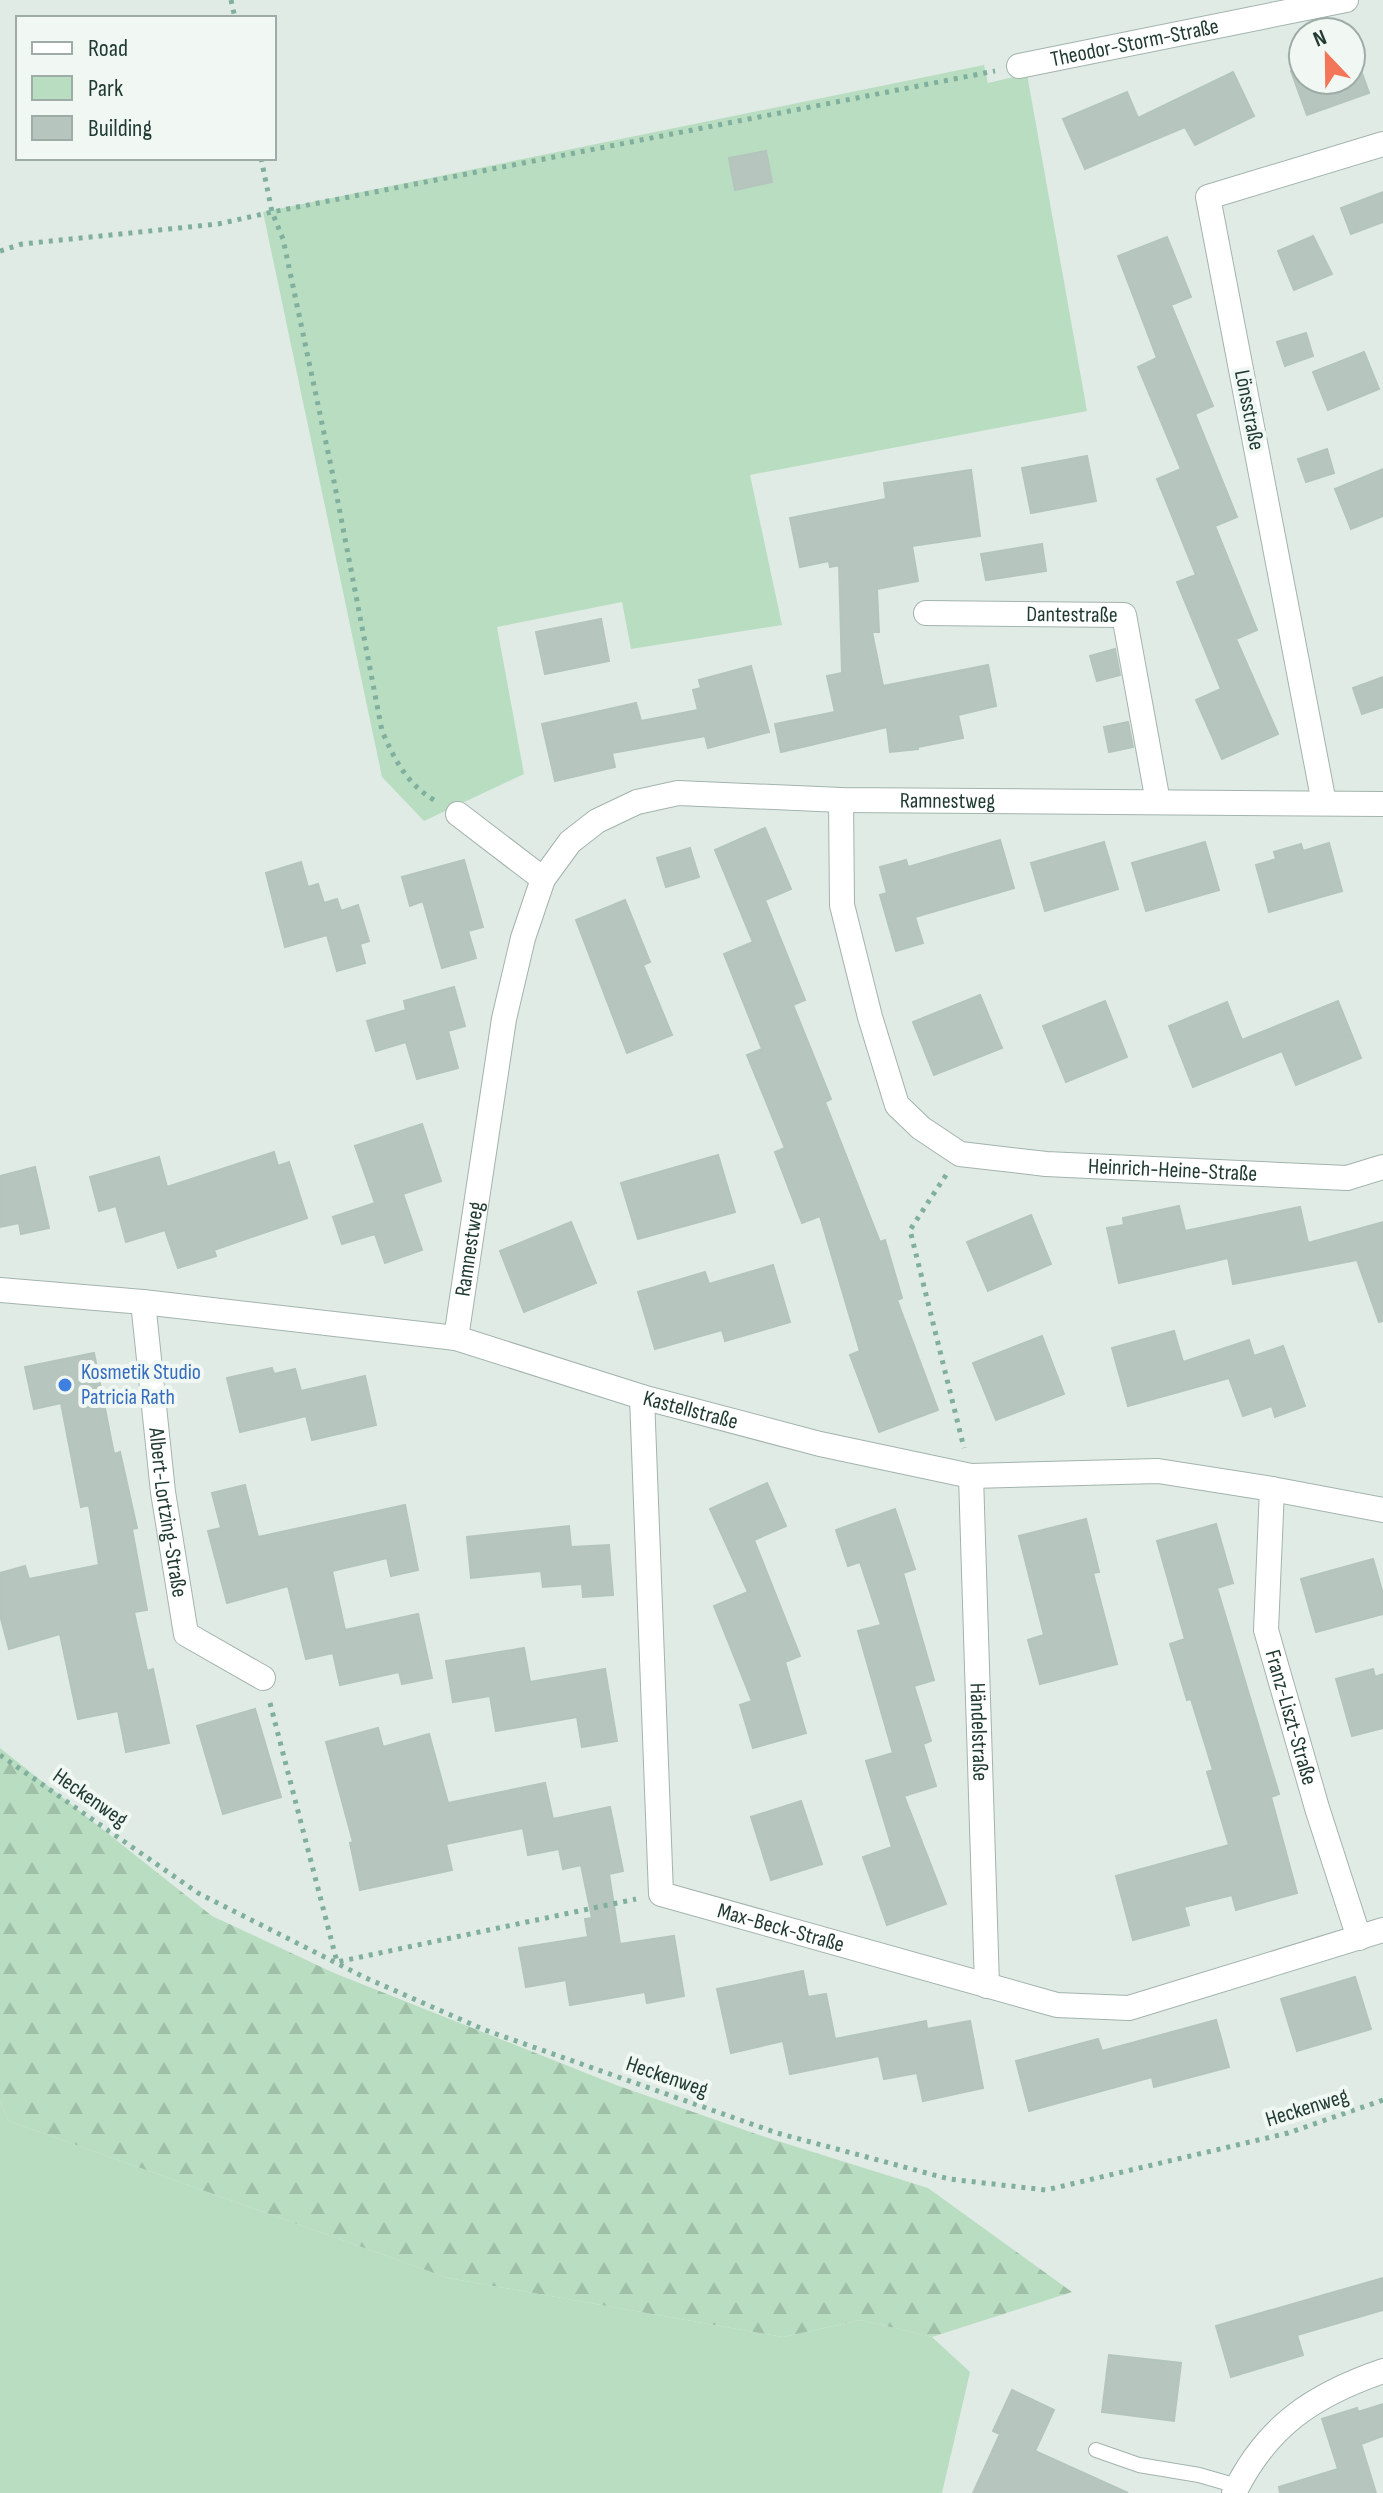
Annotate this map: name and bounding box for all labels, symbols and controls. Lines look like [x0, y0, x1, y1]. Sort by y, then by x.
street label: Theodor-Storm-Straße [1048, 13, 1221, 73]
legend [16, 16, 276, 160]
north arrow [1287, 16, 1367, 96]
text: N [1310, 24, 1331, 54]
text: Road [88, 34, 128, 63]
text: Park [88, 74, 123, 103]
text: Building [88, 114, 152, 143]
street label: Lönsstraße [1228, 368, 1270, 452]
street label: Dantestraße [1026, 601, 1118, 628]
street label: Ramnestweg [900, 787, 995, 815]
street label: Heinrich-Heine-Straße [1087, 1152, 1258, 1187]
street label: Ramnestweg [449, 1200, 490, 1298]
place label: Kosmetik Studio Patricia Rath [81, 1359, 201, 1411]
marker: Kosmetik Studio Patricia Rath [56, 1376, 74, 1394]
street label: Kastellstraße [640, 1384, 741, 1435]
street label: Albert-Lortzing-Straße [143, 1425, 193, 1599]
street label: Franz-Liszt-Straße [1259, 1647, 1323, 1788]
street label: Händelstraße [964, 1682, 994, 1781]
street label: Heckenweg [47, 1763, 133, 1834]
street label: Max-Beck-Straße [715, 1897, 847, 1958]
street label: Heckenweg [622, 2050, 712, 2104]
street label: Heckenweg [1262, 2083, 1352, 2133]

